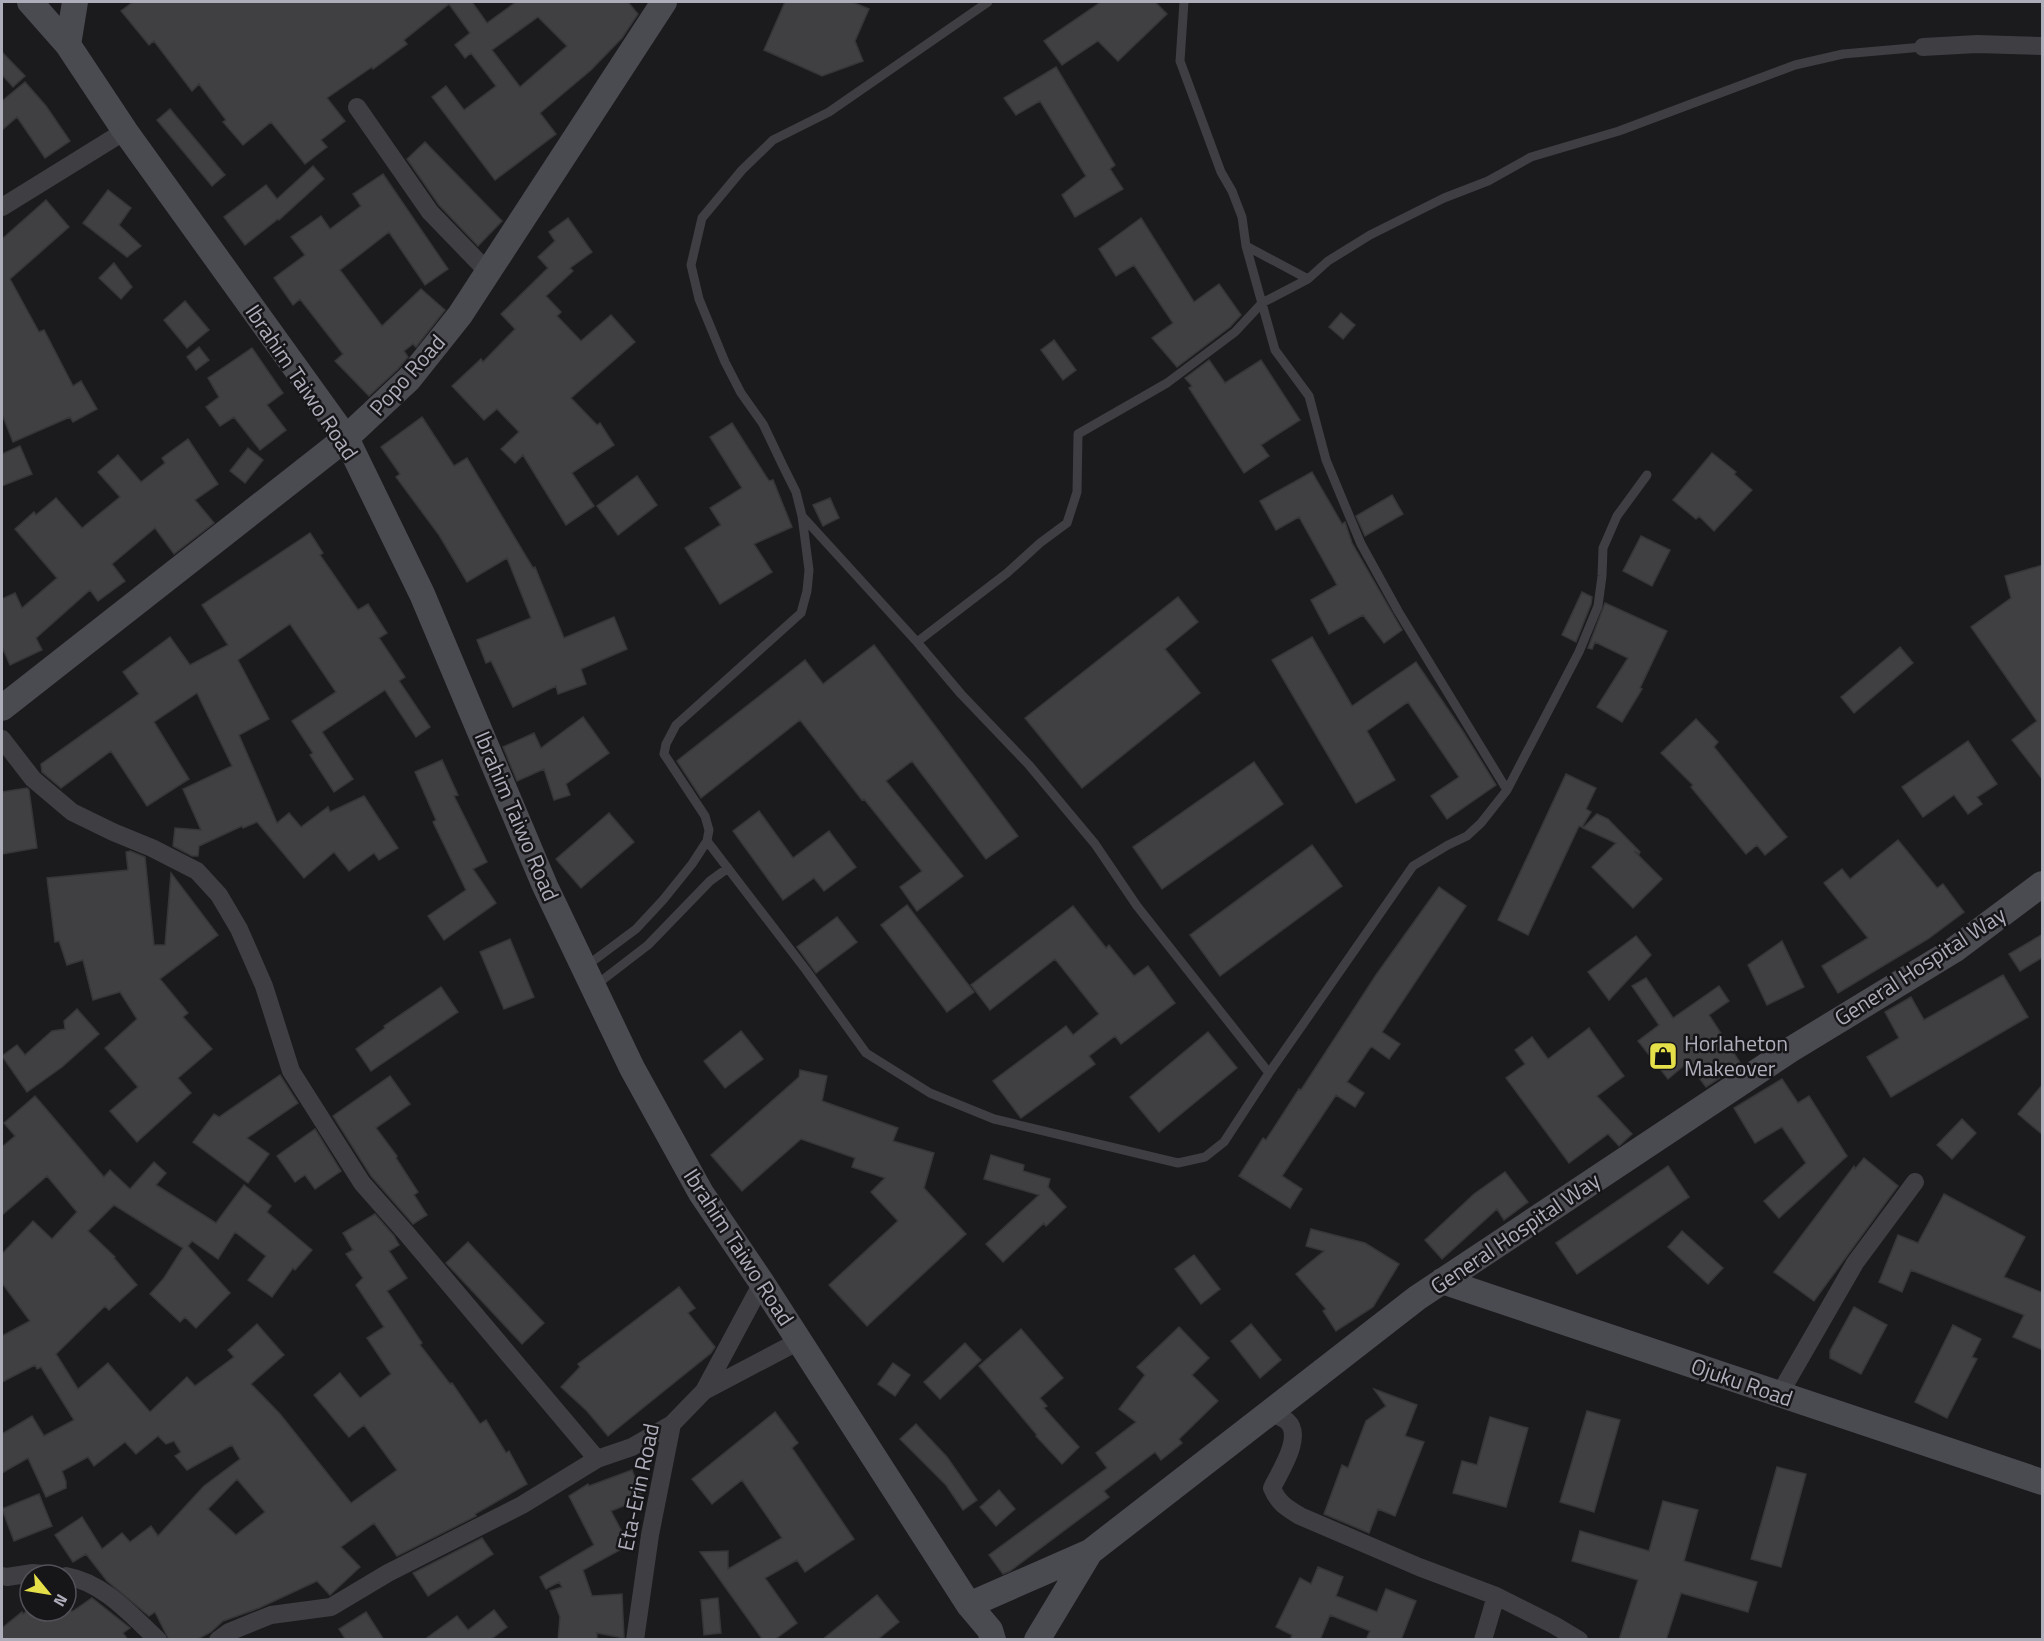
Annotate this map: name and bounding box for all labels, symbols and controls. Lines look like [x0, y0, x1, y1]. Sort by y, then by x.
street label: Ibrahim Taiwo Road [237, 297, 367, 467]
street label: Popo Road [361, 326, 453, 424]
street label: Ibrahim Taiwo Road [466, 726, 568, 906]
street label: General Hospital Way [1827, 897, 2013, 1034]
place label: Horlaheton Makeover [1684, 1026, 1788, 1085]
shop icon: Horlaheton Makeover [1647, 1040, 1679, 1072]
street label: Ibrahim Taiwo Road [675, 1162, 803, 1332]
street label: General Hospital Way [1423, 1163, 1607, 1303]
street label: Ojuku Road [1686, 1349, 1798, 1415]
street label: Eta-Erin Road [608, 1420, 668, 1554]
north arrow [18, 1563, 78, 1623]
text: N [48, 1590, 74, 1611]

